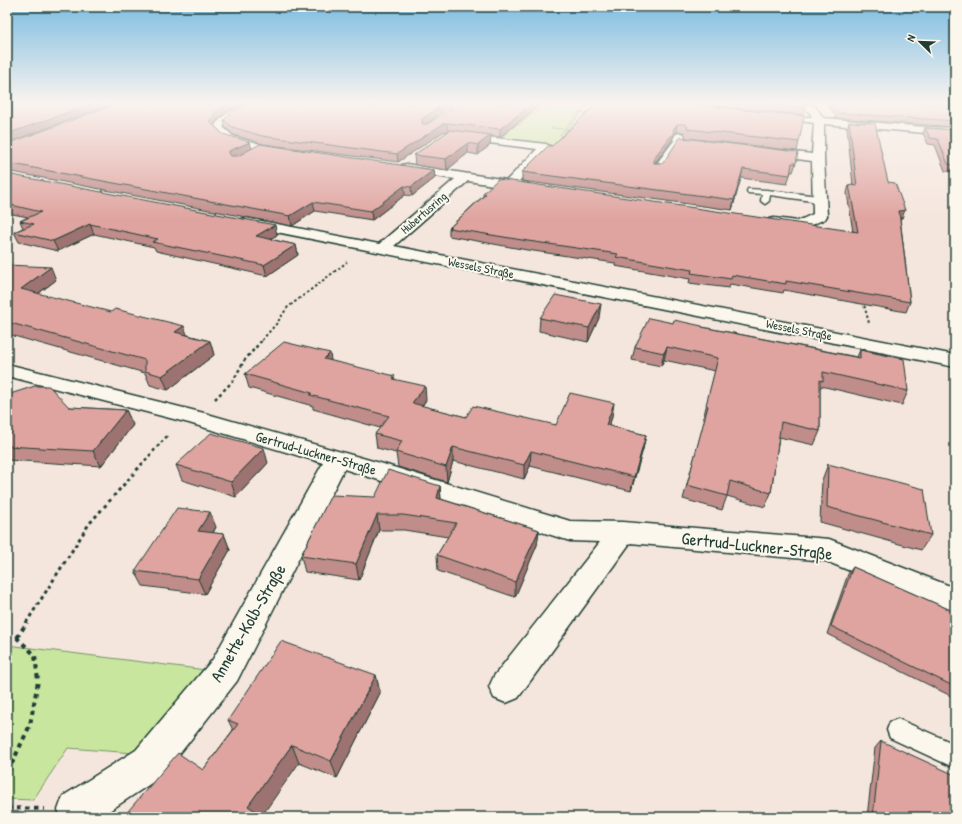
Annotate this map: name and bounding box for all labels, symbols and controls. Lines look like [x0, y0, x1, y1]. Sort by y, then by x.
north arrow [900, 22, 940, 62]
text: N [903, 33, 918, 44]
street label: Hubertusring [397, 188, 451, 238]
street label: Wessels Straße [447, 253, 516, 282]
street label: Wessels Straße [765, 315, 834, 344]
street label: Gertrud-Luckner-Straße [253, 426, 379, 480]
street label: Gertrud-Luckner-Straße [681, 526, 834, 565]
street label: Annette-Kolb-Straße [204, 559, 291, 686]

